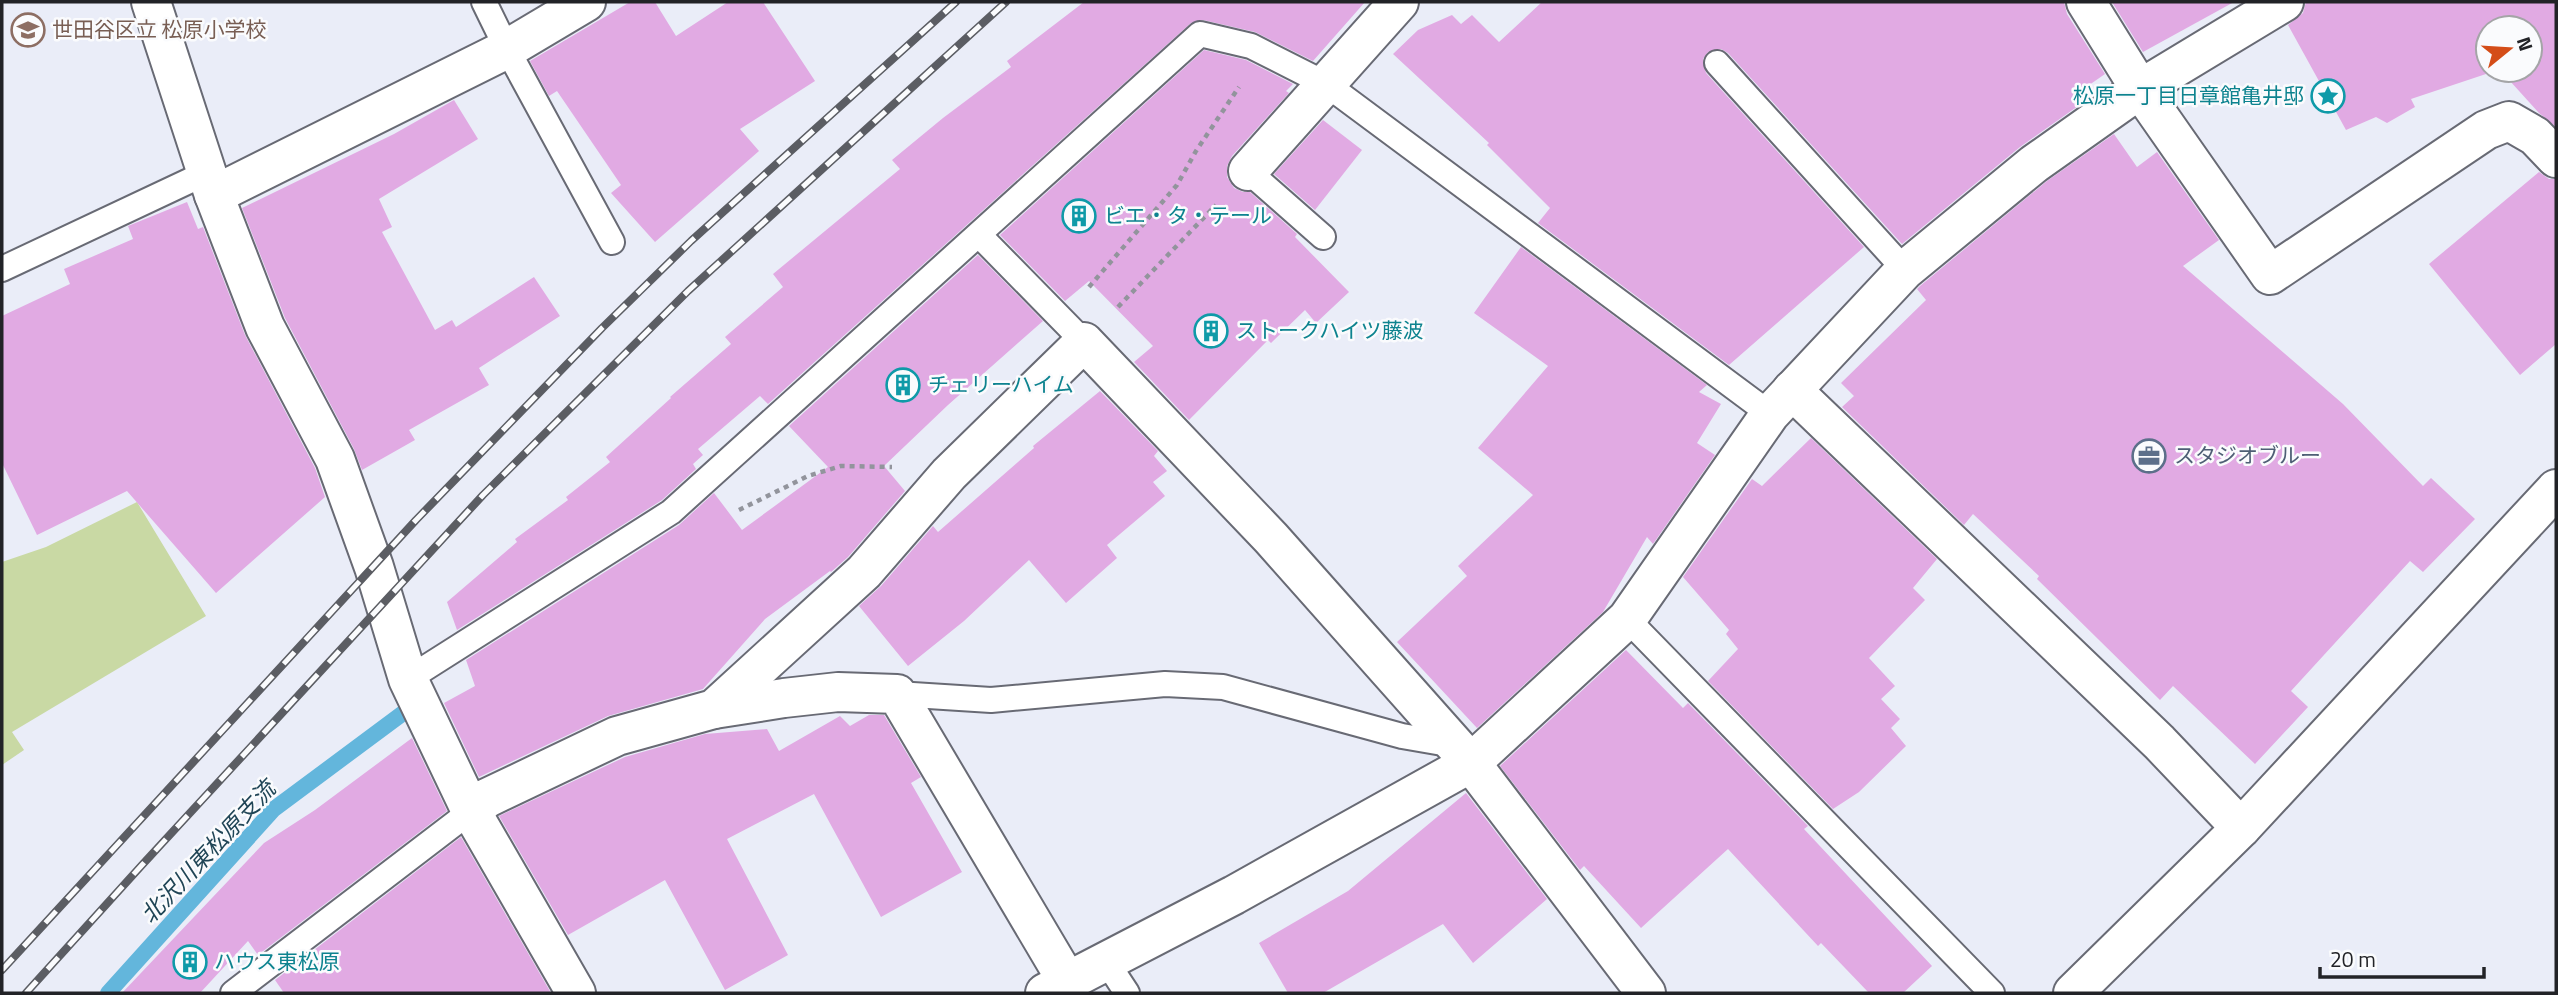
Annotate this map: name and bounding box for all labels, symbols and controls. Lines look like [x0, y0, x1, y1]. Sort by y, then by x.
school or university icon: 世田谷区立 松原小学校 [9, 11, 47, 49]
place label: 世田谷区立 松原小学校 [52, 13, 267, 45]
north arrow [2474, 14, 2544, 84]
text: N [2510, 33, 2541, 54]
place icon: 松原一丁目日章館亀井邸 [2309, 77, 2347, 115]
place label: 松原一丁目日章館亀井邸 [2073, 79, 2304, 111]
building icon: ビエ・タ・テール [1060, 197, 1098, 235]
place label: ビエ・タ・テール [1104, 199, 1272, 231]
building icon: ストークハイツ藤波 [1192, 312, 1230, 350]
place label: ストークハイツ藤波 [1236, 314, 1424, 346]
building icon: チェリーハイム [884, 366, 922, 404]
place label: チェリーハイム [928, 368, 1074, 400]
office icon: スタジオブルー [2130, 437, 2168, 475]
place label: スタジオブルー [2174, 439, 2321, 471]
water label: 北沢川東松原支流 [132, 770, 285, 931]
scale bar [2320, 936, 2484, 980]
building icon: ハウス東松原 [171, 943, 209, 981]
text: 20 m [2330, 943, 2376, 975]
place label: ハウス東松原 [214, 945, 340, 977]

